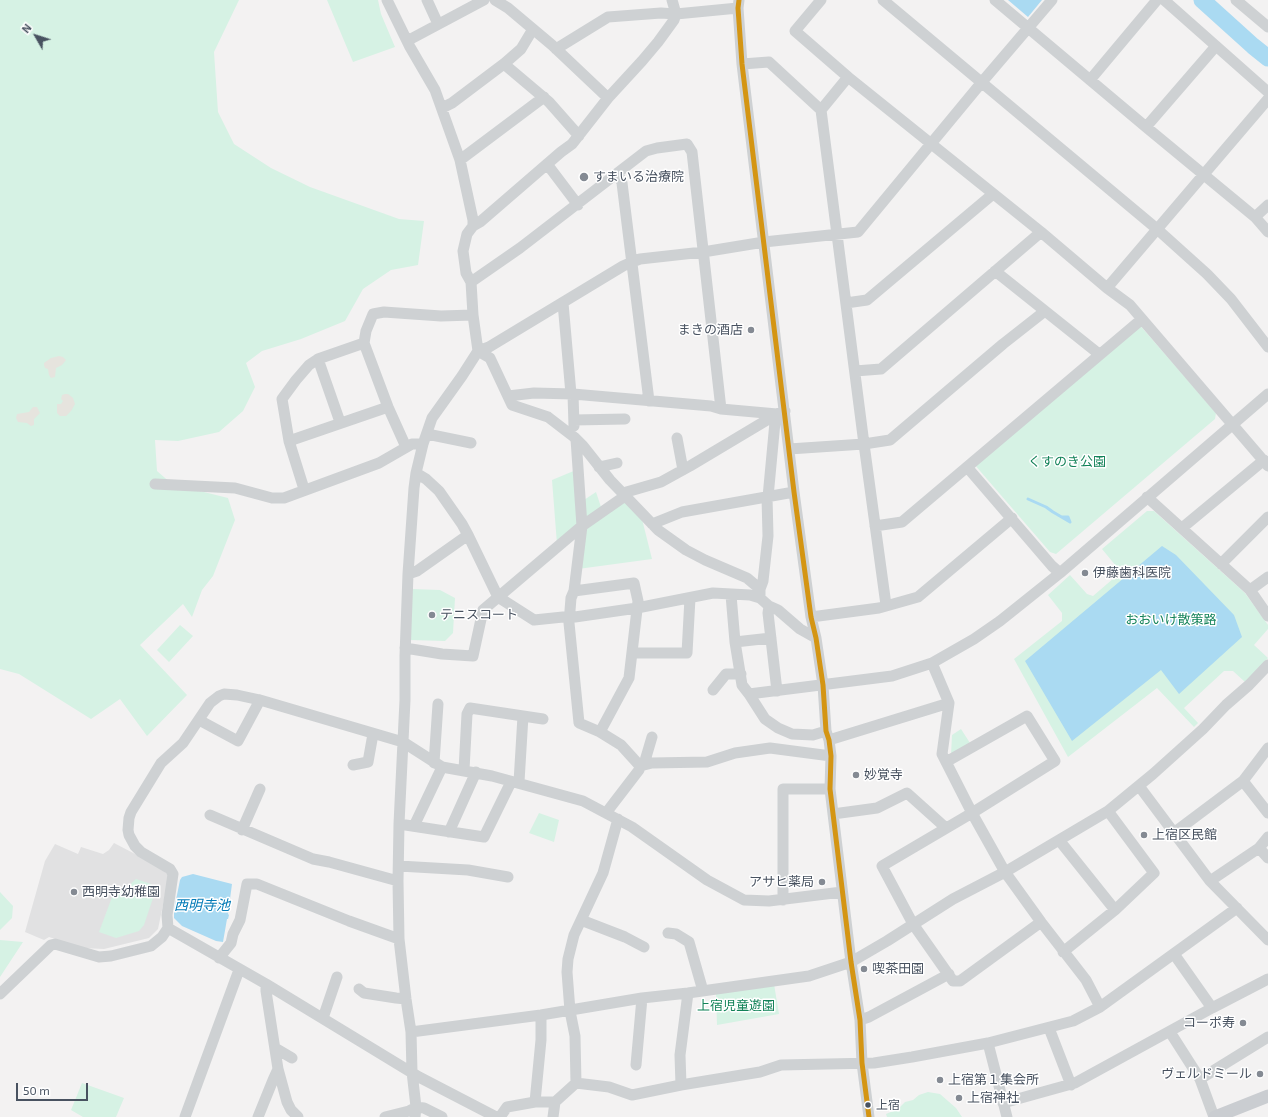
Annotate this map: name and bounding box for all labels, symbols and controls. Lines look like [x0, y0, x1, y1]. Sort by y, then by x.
north arrow [16, 16, 56, 56]
text: N [19, 21, 34, 35]
place label: すまいる治療院 [593, 169, 684, 185]
marker: すまいる治療院 [578, 171, 590, 183]
place label: まきの酒店 [678, 322, 743, 338]
marker: まきの酒店 [746, 325, 756, 335]
park label: くすのき公園 [1028, 454, 1106, 470]
place label: 伊藤歯科医院 [1093, 565, 1171, 581]
marker: 伊藤歯科医院 [1080, 568, 1090, 578]
place label: テニスコート [440, 607, 518, 623]
marker: テニスコート [427, 610, 437, 620]
park label: おおいけ散策路 [1126, 612, 1216, 628]
place label: 妙覚寺 [864, 767, 903, 783]
marker: 妙覚寺 [851, 770, 861, 780]
place label: 上宿区民館 [1152, 827, 1217, 843]
marker: 上宿区民館 [1139, 830, 1149, 840]
place label: アサヒ薬局 [749, 874, 814, 890]
marker: アサヒ薬局 [817, 877, 827, 887]
place label: 西明寺幼稚園 [82, 884, 160, 900]
marker: 西明寺幼稚園 [69, 887, 79, 897]
water label: 西明寺池 [174, 897, 230, 913]
place label: 喫茶田園 [872, 961, 924, 977]
marker: 喫茶田園 [859, 964, 869, 974]
park label: 上宿児童遊園 [697, 998, 775, 1014]
place label: コーポ寿 [1183, 1015, 1235, 1031]
marker: コーポ寿 [1238, 1018, 1248, 1028]
place label: ヴェルドミール [1161, 1066, 1252, 1082]
marker: ヴェルドミール [1255, 1069, 1265, 1079]
place label: 上宿第１集会所 [948, 1072, 1039, 1088]
scale bar [18, 1075, 90, 1101]
marker: 上宿第１集会所 [935, 1075, 945, 1085]
text: 50 m [23, 1083, 50, 1097]
place label: 上宿神社 [967, 1090, 1019, 1106]
marker: 上宿神社 [954, 1093, 964, 1103]
place label: 上宿 [876, 1098, 900, 1112]
marker: 上宿 [863, 1100, 873, 1110]

